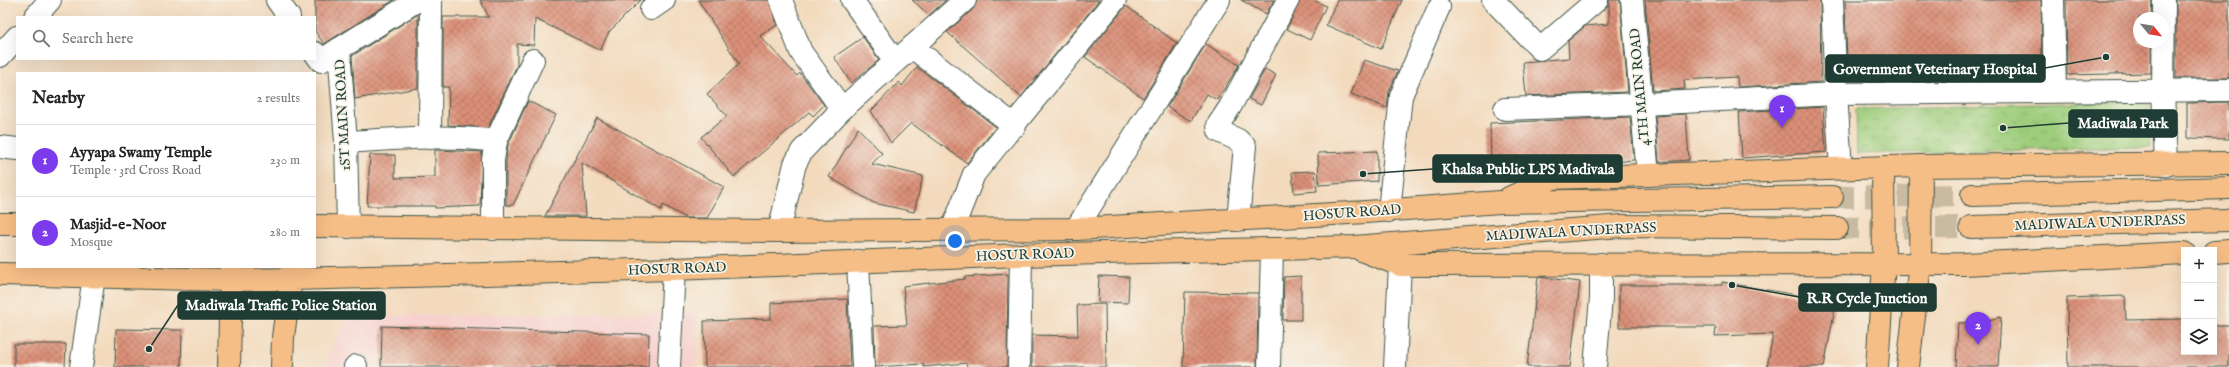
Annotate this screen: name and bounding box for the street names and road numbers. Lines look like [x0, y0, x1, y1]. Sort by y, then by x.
street label: 4TH MAIN ROAD [1626, 27, 1654, 147]
street label: 1ST MAIN ROAD [331, 59, 355, 171]
street label: HOSUR ROAD [1302, 201, 1402, 225]
street label: MADIWALA UNDERPASS [2014, 211, 2186, 235]
street label: MADIWALA UNDERPASS [1485, 219, 1657, 245]
street label: HOSUR ROAD [975, 244, 1075, 266]
street label: HOSUR ROAD [627, 258, 727, 280]

